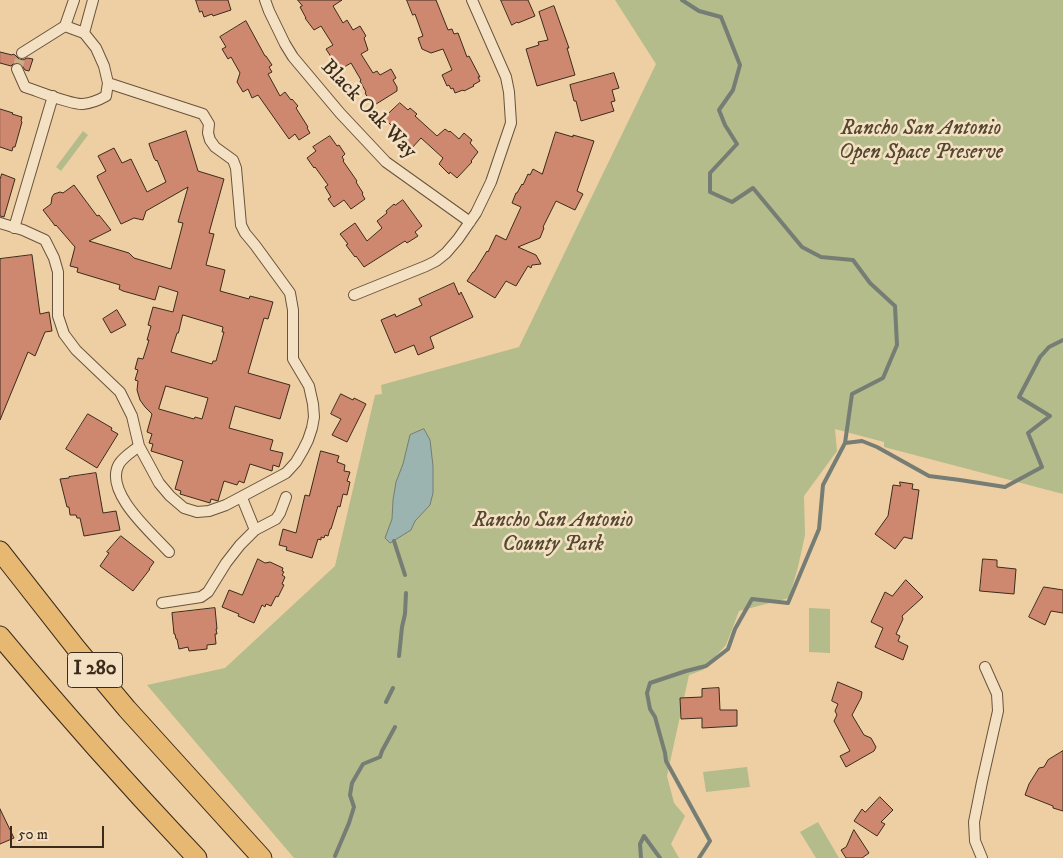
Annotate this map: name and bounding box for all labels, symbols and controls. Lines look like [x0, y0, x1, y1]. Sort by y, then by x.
street label: Black Oak Way [315, 55, 421, 165]
park label: Rancho San Antonio Open Space Preserve [839, 117, 1003, 167]
park label: Rancho San Antonio County Park [473, 509, 633, 559]
road number: I 280 [68, 652, 122, 688]
scale bar [12, 816, 106, 848]
text: 50 m [18, 825, 48, 844]

